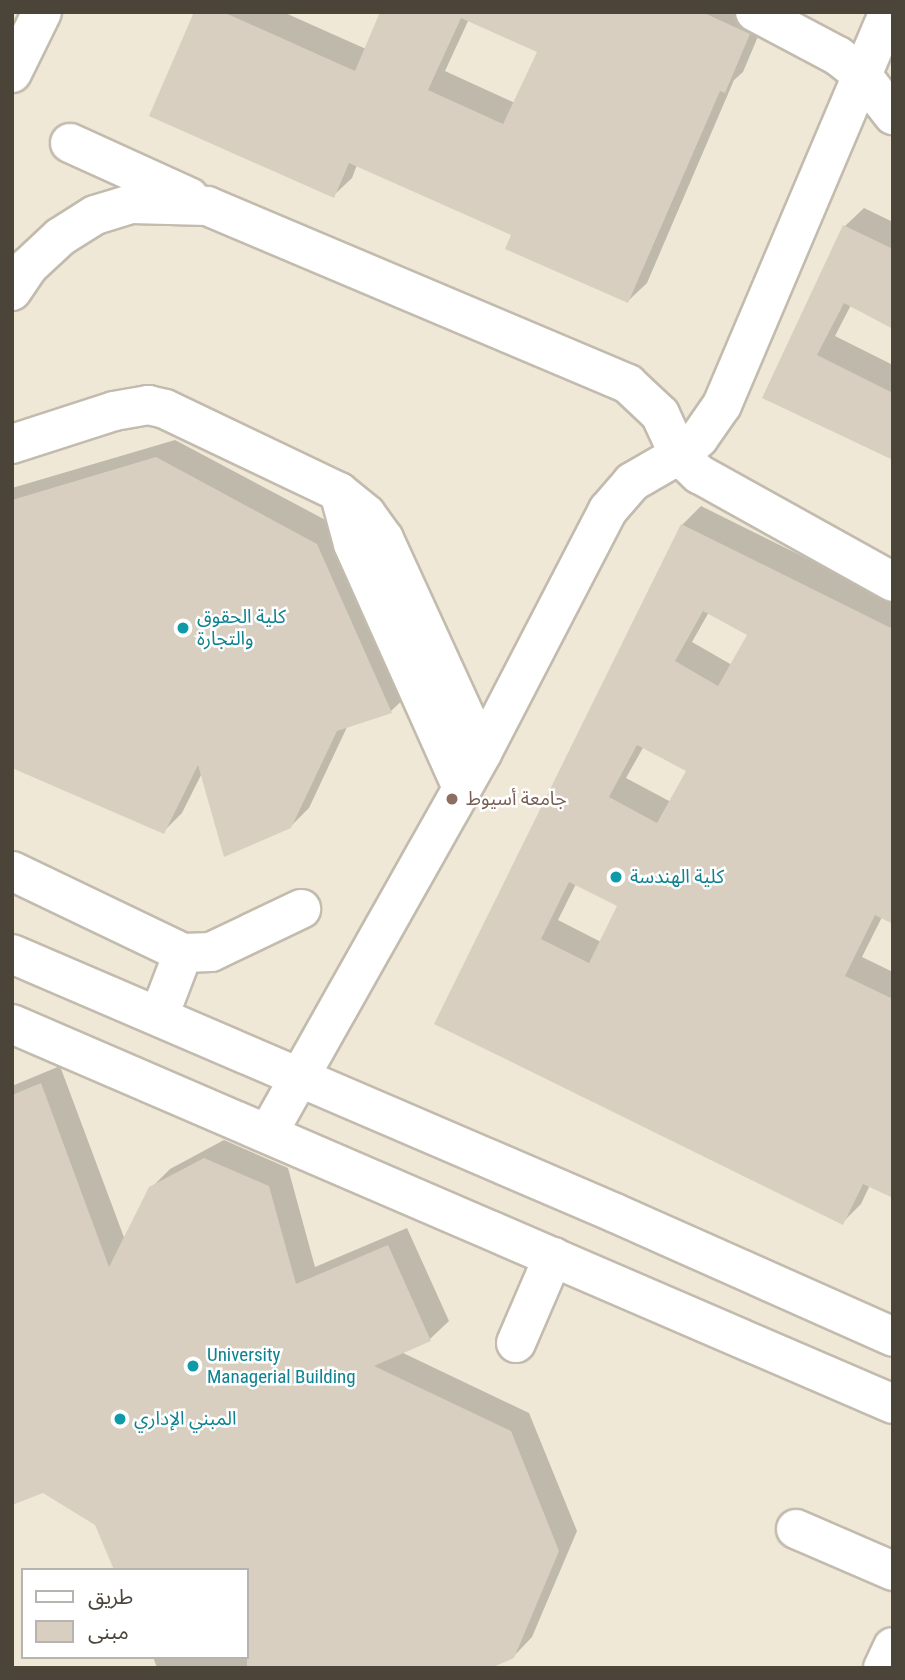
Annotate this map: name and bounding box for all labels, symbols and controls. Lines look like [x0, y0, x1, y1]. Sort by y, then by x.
place label: كلية الحقوق والتجارة [197, 606, 286, 650]
marker: كلية الحقوق والتجارة [175, 620, 191, 636]
place label: جامعة أسيوط [466, 788, 567, 810]
marker: جامعة أسيوط [444, 791, 460, 807]
place label: كلية الهندسة [630, 866, 724, 888]
marker: كلية الهندسة [608, 869, 624, 885]
place label: University Managerial Building [207, 1344, 356, 1388]
marker: University Managerial Building [185, 1358, 201, 1374]
place label: المبني الإداري [134, 1408, 236, 1430]
marker: المبني الإداري [112, 1411, 128, 1427]
legend [21, 1568, 248, 1659]
text: طريق [88, 1585, 133, 1609]
text: مبنى [88, 1620, 129, 1644]

